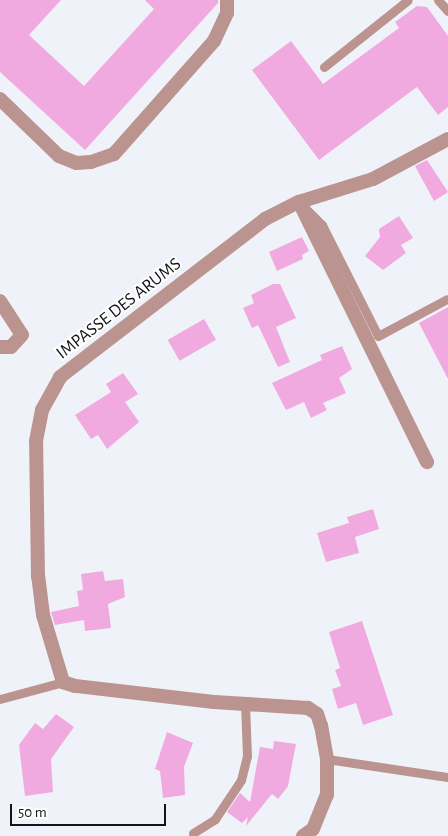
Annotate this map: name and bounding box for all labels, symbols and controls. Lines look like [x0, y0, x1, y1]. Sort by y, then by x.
street label: IMPASSE DES ARUMS [52, 254, 186, 364]
scale bar [12, 794, 169, 826]
text: 50 m [18, 805, 47, 820]

